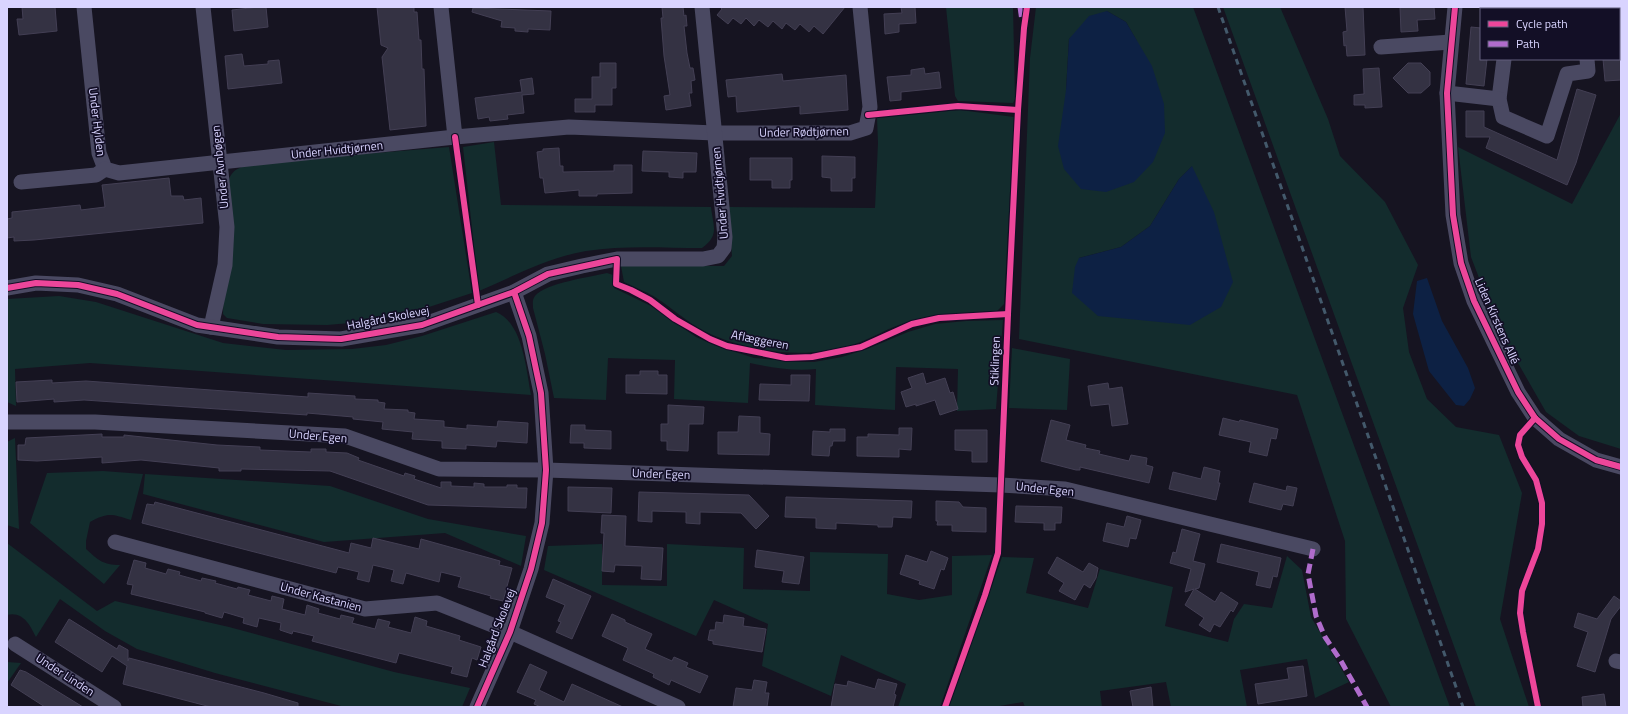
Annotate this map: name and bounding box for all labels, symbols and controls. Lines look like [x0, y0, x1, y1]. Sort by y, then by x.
legend [1480, 8, 1620, 60]
text: Cycle path [1516, 14, 1568, 33]
text: Path [1516, 34, 1540, 53]
street label: Under Hylden [84, 87, 111, 157]
street label: Under Rødtjørnen [759, 121, 849, 142]
street label: Under Avnbøgen [206, 124, 233, 210]
street label: Under Hvidtjørnen [290, 135, 384, 164]
street label: Under Hvidtjørnen [706, 146, 733, 240]
street label: Liden Kirstens Allé [1470, 275, 1525, 367]
street label: Halgård Skolevej [345, 300, 431, 335]
street label: Aflæggeren [730, 325, 791, 354]
street label: Stiklingen [984, 336, 1005, 386]
street label: Under Egen [288, 423, 348, 448]
street label: Under Egen [631, 463, 691, 484]
street label: Under Egen [1015, 476, 1075, 501]
street label: Under Kastanien [278, 577, 364, 617]
street label: Halgård Skolevej [473, 585, 520, 670]
street label: Under Linden [32, 648, 99, 701]

